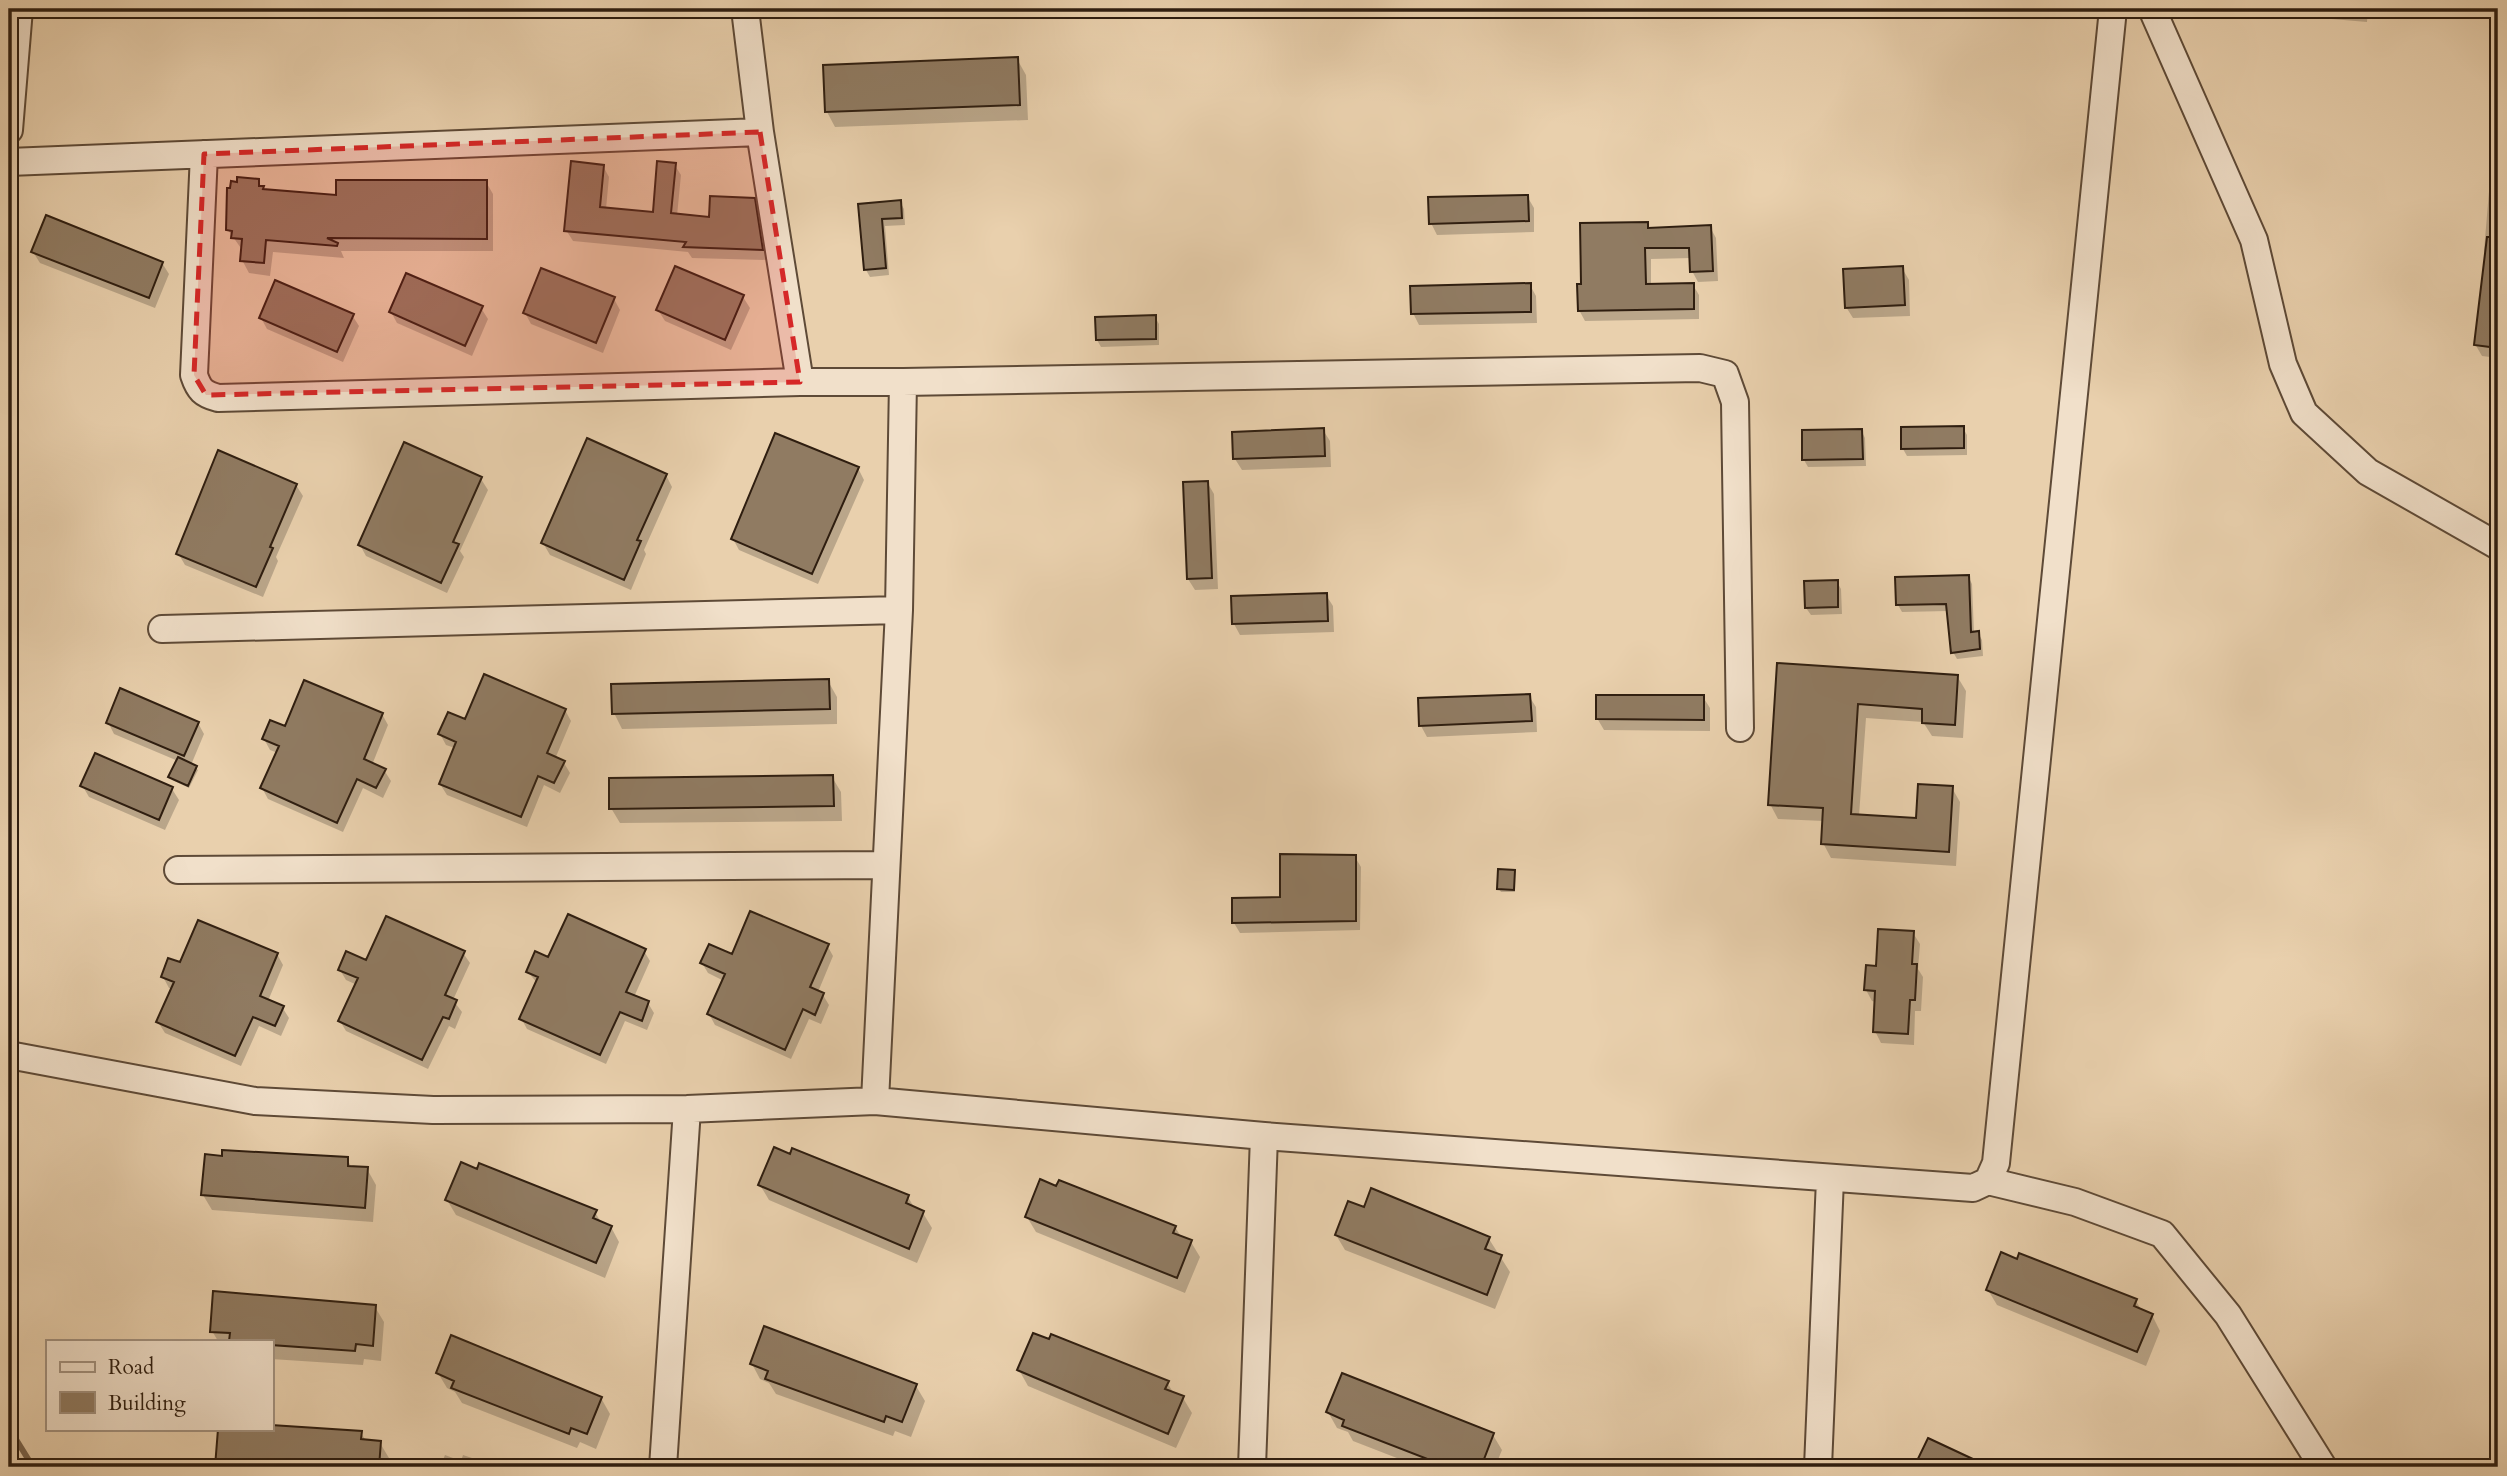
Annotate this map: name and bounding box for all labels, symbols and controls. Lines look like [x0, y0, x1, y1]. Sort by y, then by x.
legend [46, 1340, 273, 1430]
text: Road [108, 1353, 154, 1382]
text: Building [108, 1389, 186, 1418]

